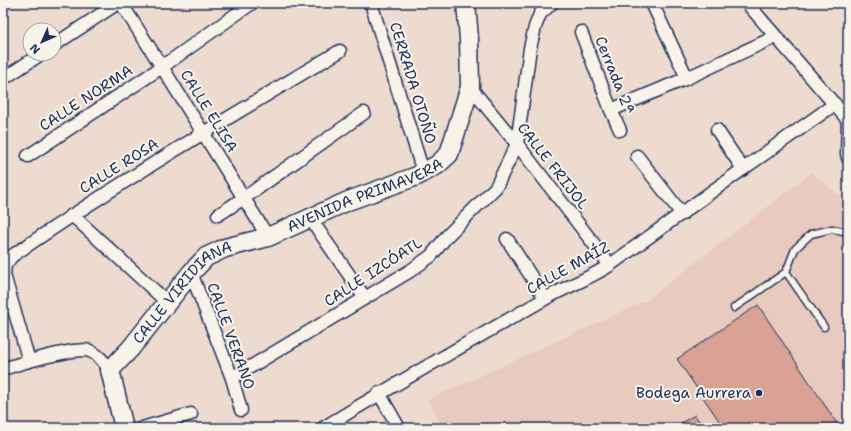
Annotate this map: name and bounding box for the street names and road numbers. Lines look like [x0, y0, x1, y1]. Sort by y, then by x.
street label: CERRADA OTOÑO [385, 19, 443, 146]
street label: Cerrada 2ª [590, 33, 640, 117]
street label: CALLE NORMA [35, 60, 137, 136]
street label: CALLE ELISA [176, 66, 242, 156]
street label: CALLE FRIJOL [513, 119, 593, 213]
street label: CALLE ROSA [76, 134, 162, 198]
street label: AVENIDA PRIMAVERA [284, 154, 447, 237]
street label: CALLE IZCÓATL [320, 232, 426, 311]
street label: CALLE MAÍZ [522, 236, 613, 299]
street label: CALLE VIRIDIANA [128, 237, 234, 348]
street label: CALLE VERANO [202, 280, 260, 392]

